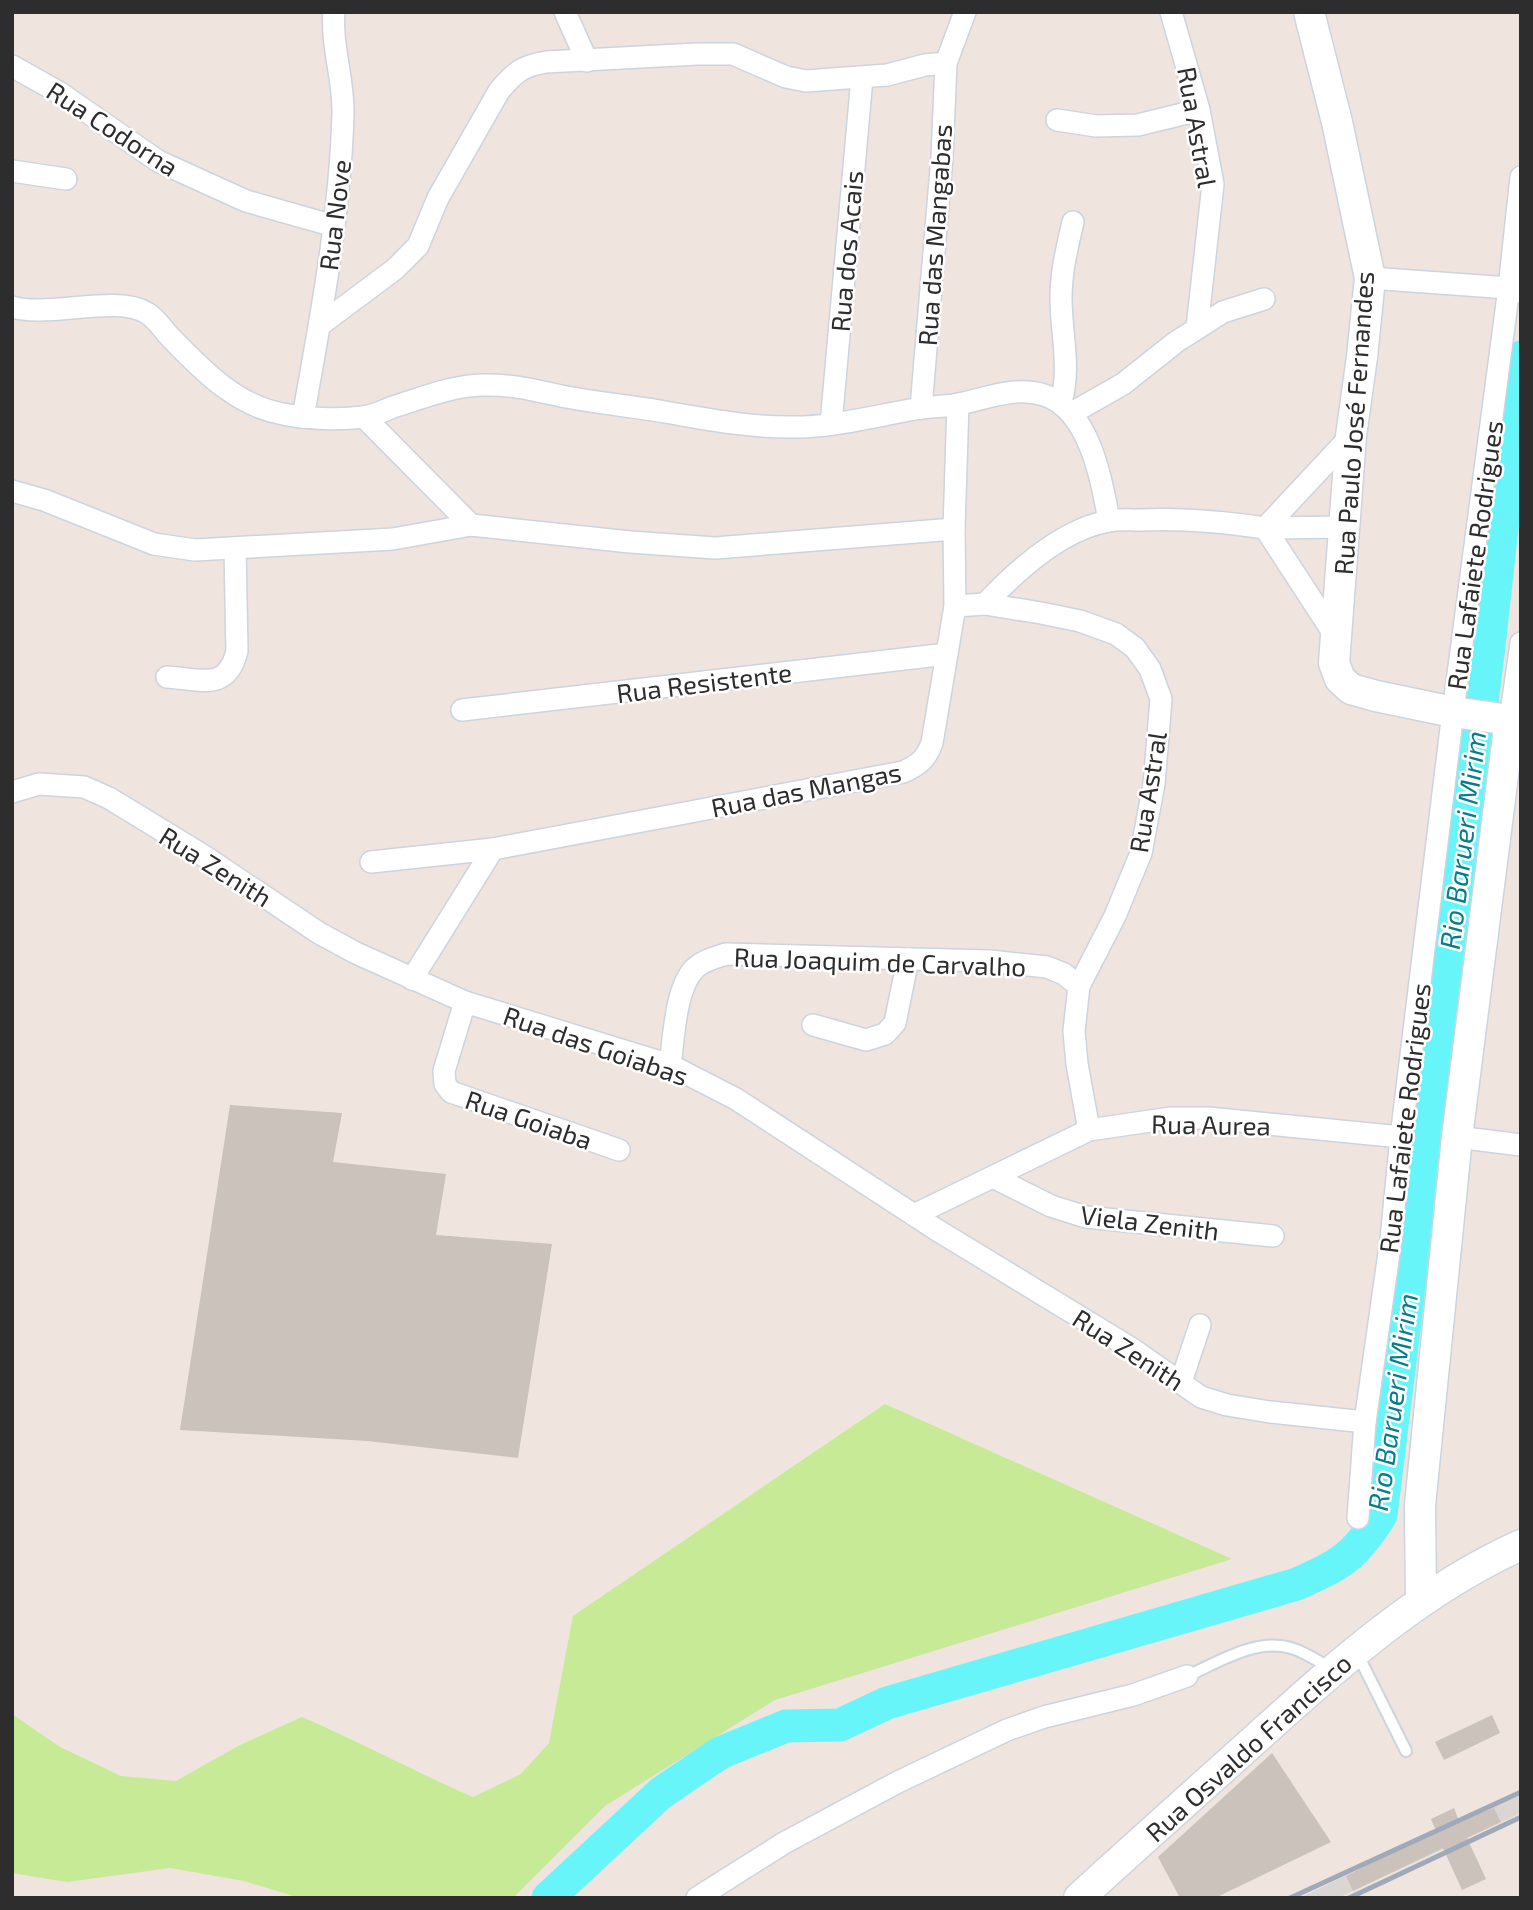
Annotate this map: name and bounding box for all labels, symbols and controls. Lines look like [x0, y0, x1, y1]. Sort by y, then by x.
street label: Rua Astral [1172, 64, 1224, 190]
street label: Rua Codorna [42, 74, 184, 182]
street label: Rua das Mangabas [911, 123, 957, 347]
street label: Rua Nove [312, 158, 356, 272]
street label: Rua dos Acais [824, 169, 868, 333]
street label: Rua Paulo José Fernandes [1327, 270, 1379, 576]
street label: Rua Lafaiete Rodrigues [1440, 418, 1508, 692]
street label: Rua Resistente [614, 656, 794, 708]
street label: Rua Astral [1122, 729, 1172, 855]
water label: Rio Barueri Mirim [1432, 729, 1492, 951]
street label: Rua das Mangas [708, 755, 904, 823]
street label: Rua Zenith [154, 819, 278, 913]
street label: Rua Joaquim de Carvalho [733, 940, 1027, 982]
street label: Rua Lafaiete Rodrigues [1372, 981, 1436, 1255]
street label: Rua das Goiabas [500, 999, 692, 1091]
street label: Rua Goiaba [462, 1083, 596, 1155]
street label: Rua Aurea [1151, 1107, 1271, 1141]
street label: Viela Zenith [1079, 1198, 1221, 1246]
water label: Rio Barueri Mirim [1360, 1291, 1424, 1513]
street label: Rua Zenith [1068, 1302, 1190, 1396]
street label: Rua Osvaldo Francisco [1139, 1647, 1357, 1847]

